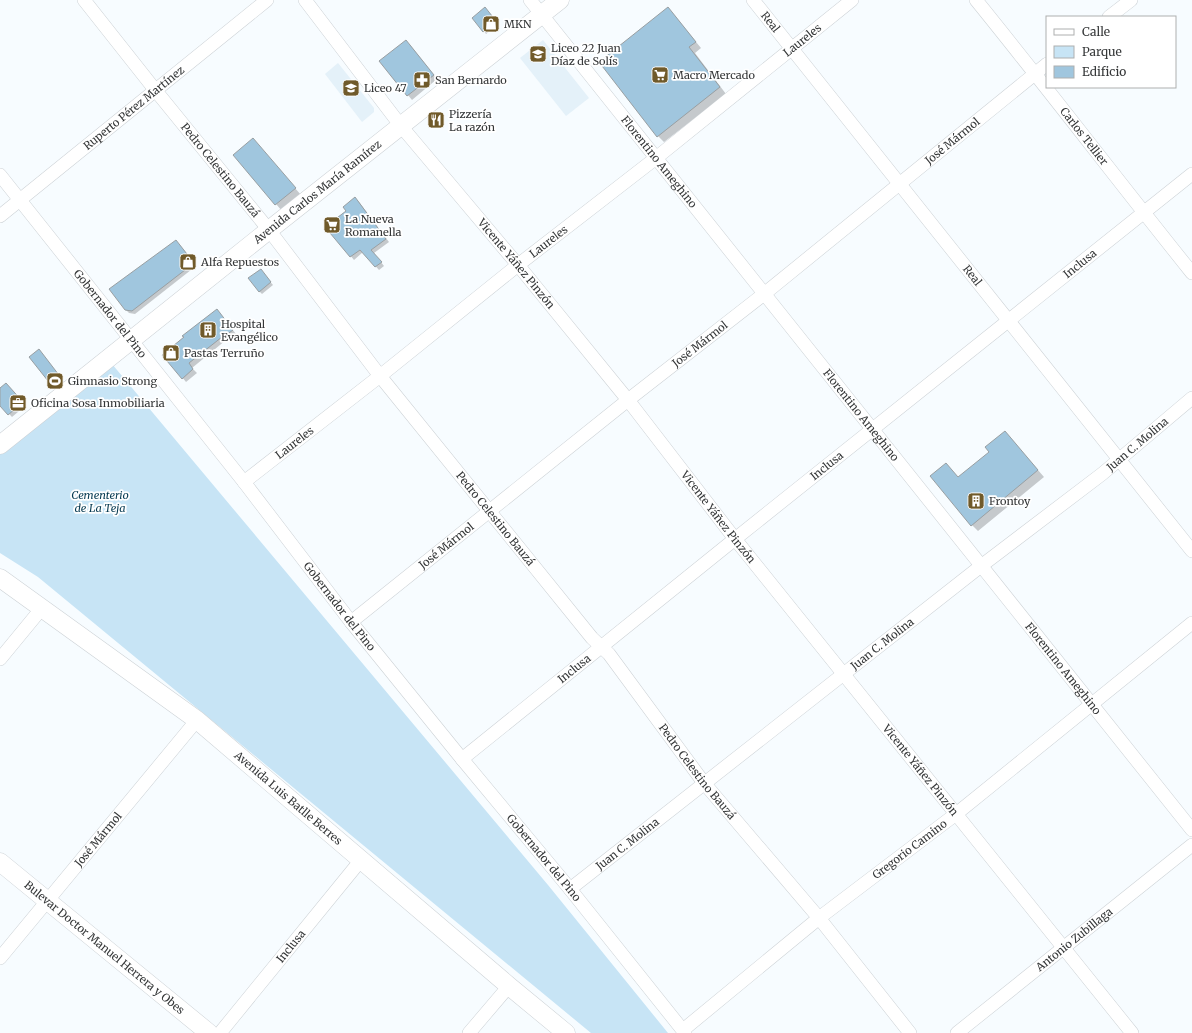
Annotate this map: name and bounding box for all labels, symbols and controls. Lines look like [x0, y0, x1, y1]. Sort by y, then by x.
street label: Real [758, 9, 783, 36]
shop icon: MKN [481, 14, 501, 34]
legend [1046, 16, 1176, 88]
place label: MKN [504, 17, 532, 31]
street label: Laureles [780, 21, 824, 60]
text: Calle [1082, 24, 1110, 39]
place label: Liceo 22 Juan Díaz de Solís [551, 41, 622, 68]
school or university icon: Liceo 22 Juan Díaz de Solís [528, 44, 548, 64]
text: Parque [1082, 44, 1122, 59]
street label: Ruperto Pérez Martínez [80, 63, 187, 153]
text: Edificio [1082, 64, 1126, 79]
supermarket icon: Macro Mercado [650, 65, 670, 85]
place label: Macro Mercado [673, 68, 755, 82]
pharmacy icon: San Bernardo [412, 70, 432, 90]
place label: San Bernardo [435, 73, 507, 87]
school or university icon: Liceo 47 [341, 78, 361, 98]
place label: Liceo 47 [364, 81, 407, 95]
street label: Carlos Tellier [1057, 105, 1111, 168]
place label: Pizzería La razón [449, 107, 496, 134]
restaurant icon: Pizzería La razón [426, 110, 446, 130]
street label: Florentino Ameghino [618, 113, 700, 211]
street label: José Mármol [921, 114, 983, 168]
street label: Pedro Celestino Bauzá [178, 120, 263, 220]
street label: Avenida Carlos María Ramírez [250, 137, 384, 247]
place label: La Nueva Romanella [345, 212, 402, 239]
supermarket icon: La Nueva Romanella [322, 215, 342, 235]
street label: Vicente Yáñez Pinzón [474, 215, 558, 312]
street label: Laureles [526, 222, 570, 261]
street label: Inclusa [1061, 246, 1099, 281]
shop icon: Alfa Repuestos [178, 252, 198, 272]
place label: Alfa Repuestos [200, 255, 279, 269]
street label: Real [960, 262, 985, 289]
street label: Gobernador del Pino [71, 267, 150, 361]
place label: Hospital Evangélico [221, 317, 279, 344]
street label: José Mármol [668, 318, 731, 371]
building icon: Hospital Evangélico [198, 320, 218, 340]
shop icon: Pastas Terruño [161, 343, 181, 363]
place label: Pastas Terruño [184, 346, 265, 360]
street label: Florentino Ameghino [820, 366, 902, 464]
sports icon: Gimnasio Strong [45, 371, 65, 391]
place label: Gimnasio Strong [68, 374, 157, 388]
office icon: Oficina Sosa Inmobiliaria [8, 393, 28, 413]
place label: Oficina Sosa Inmobiliaria [31, 396, 165, 410]
street label: Juan C. Molina [1103, 414, 1171, 475]
street label: Laureles [272, 423, 316, 462]
street label: Inclusa [807, 448, 846, 483]
street label: Vicente Yáñez Pinzón [677, 467, 759, 566]
street label: Pedro Celestino Bauzá [453, 469, 538, 569]
park label: Cementerio de La Teja [71, 488, 129, 515]
building icon: Frontoy [966, 491, 986, 511]
place label: Frontoy [989, 494, 1031, 508]
street label: José Mármol [415, 519, 477, 573]
street label: Gobernador del Pino [301, 559, 379, 654]
street label: Juan C. Molina [847, 615, 917, 673]
street label: Florentino Ameghino [1022, 620, 1104, 718]
street label: Inclusa [555, 651, 594, 686]
street label: Pedro Celestino Bauzá [656, 721, 739, 822]
street label: Vicente Yáñez Pinzón [879, 721, 962, 819]
street label: Avenida Luis Batlle Berres [231, 747, 345, 848]
street label: José Mármol [71, 809, 125, 870]
street label: Gobernador del Pino [504, 811, 584, 905]
street label: Juan C. Molina [592, 815, 662, 874]
street label: Gregorio Camino [870, 816, 950, 882]
street label: Bulevar Doctor Manuel Herrera y Obes [22, 878, 187, 1017]
street label: Antonio Zubillaga [1032, 904, 1115, 975]
street label: Inclusa [273, 927, 308, 965]

